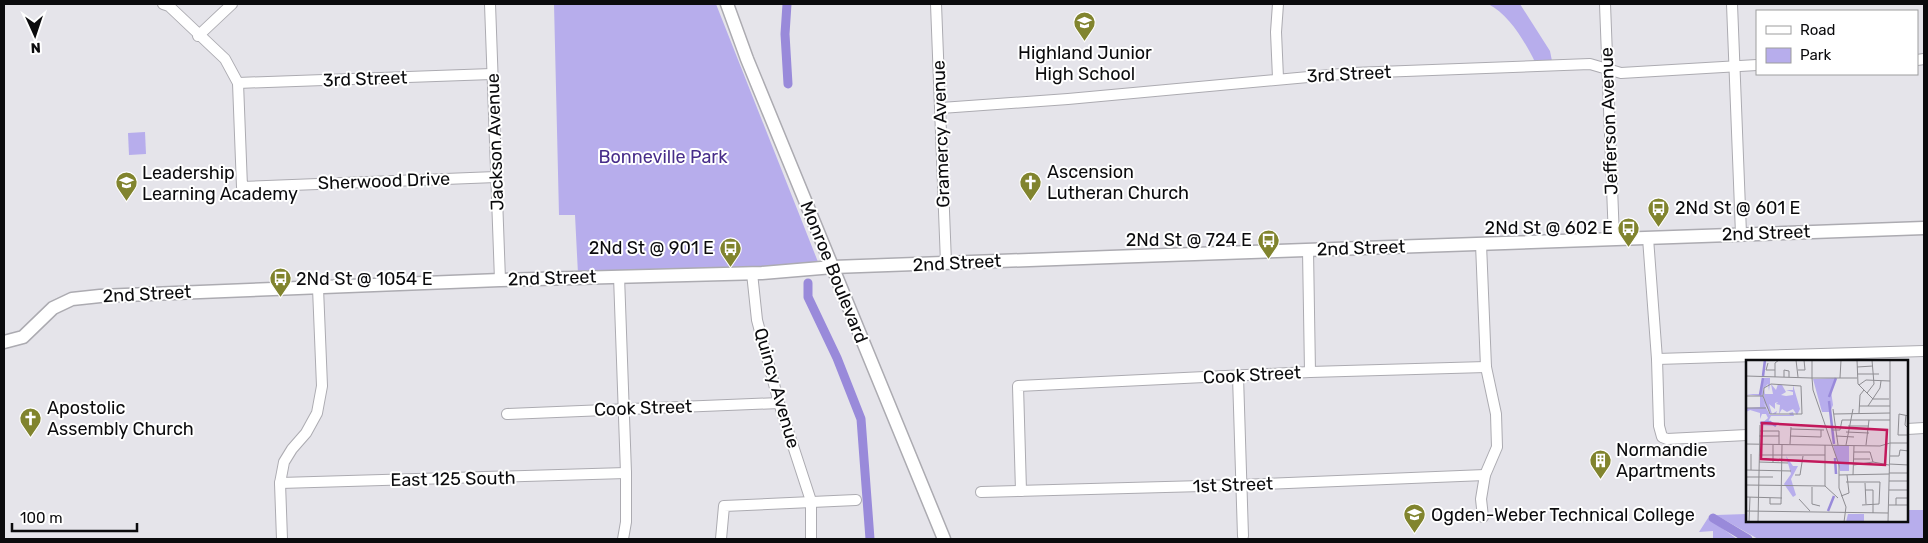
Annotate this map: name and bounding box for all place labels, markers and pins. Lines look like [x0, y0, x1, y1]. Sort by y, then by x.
school or university icon: Highland Junior High School [1073, 11, 1097, 42]
place label: Highland Junior High School [1018, 42, 1152, 85]
place label: Ascension Lutheran Church [1047, 161, 1189, 204]
place label: Leadership Learning Academy [142, 162, 298, 205]
church icon: Ascension Lutheran Church [1019, 170, 1043, 201]
school or university icon: Leadership Learning Academy [114, 171, 138, 202]
bus stop icon: 2Nd St @ 601 E [1647, 196, 1671, 227]
place label: 2Nd St @ 601 E [1675, 197, 1801, 219]
bus stop icon: 2Nd St @ 602 E [1617, 216, 1641, 247]
place label: 2Nd St @ 602 E [1485, 217, 1613, 239]
bus stop icon: 2Nd St @ 724 E [1256, 228, 1280, 259]
place label: 2Nd St @ 724 E [1126, 229, 1252, 251]
bus stop icon: 2Nd St @ 901 E [718, 236, 742, 267]
place label: 2Nd St @ 901 E [589, 237, 714, 259]
bus stop icon: 2Nd St @ 1054 E [268, 267, 292, 298]
place label: 2Nd St @ 1054 E [296, 268, 433, 290]
place label: Apostolic Assembly Church [47, 397, 194, 440]
church icon: Apostolic Assembly Church [19, 406, 43, 437]
place label: Normandie Apartments [1616, 439, 1716, 482]
building icon: Normandie Apartments [1588, 448, 1612, 479]
school or university icon: Ogden-Weber Technical College [1403, 503, 1427, 534]
place label: Ogden-Weber Technical College [1431, 504, 1695, 526]

